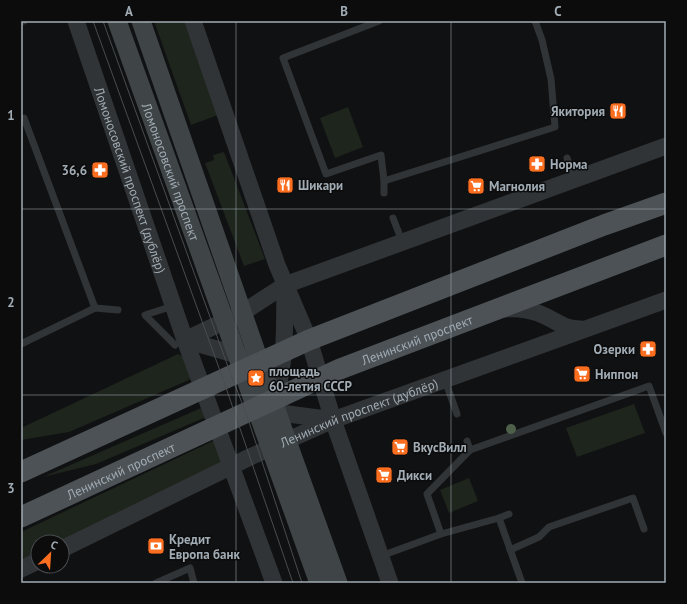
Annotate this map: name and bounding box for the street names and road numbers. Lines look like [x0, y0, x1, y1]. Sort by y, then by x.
street label: Ломоносовский проспект (дублёр) [90, 84, 170, 275]
street label: Ломоносовский проспект [138, 100, 204, 244]
street label: Ленинский проспект [358, 311, 476, 369]
street label: Ленинский проспект (дублёр) [276, 374, 440, 451]
street label: Ленинский проспект [63, 438, 178, 504]

